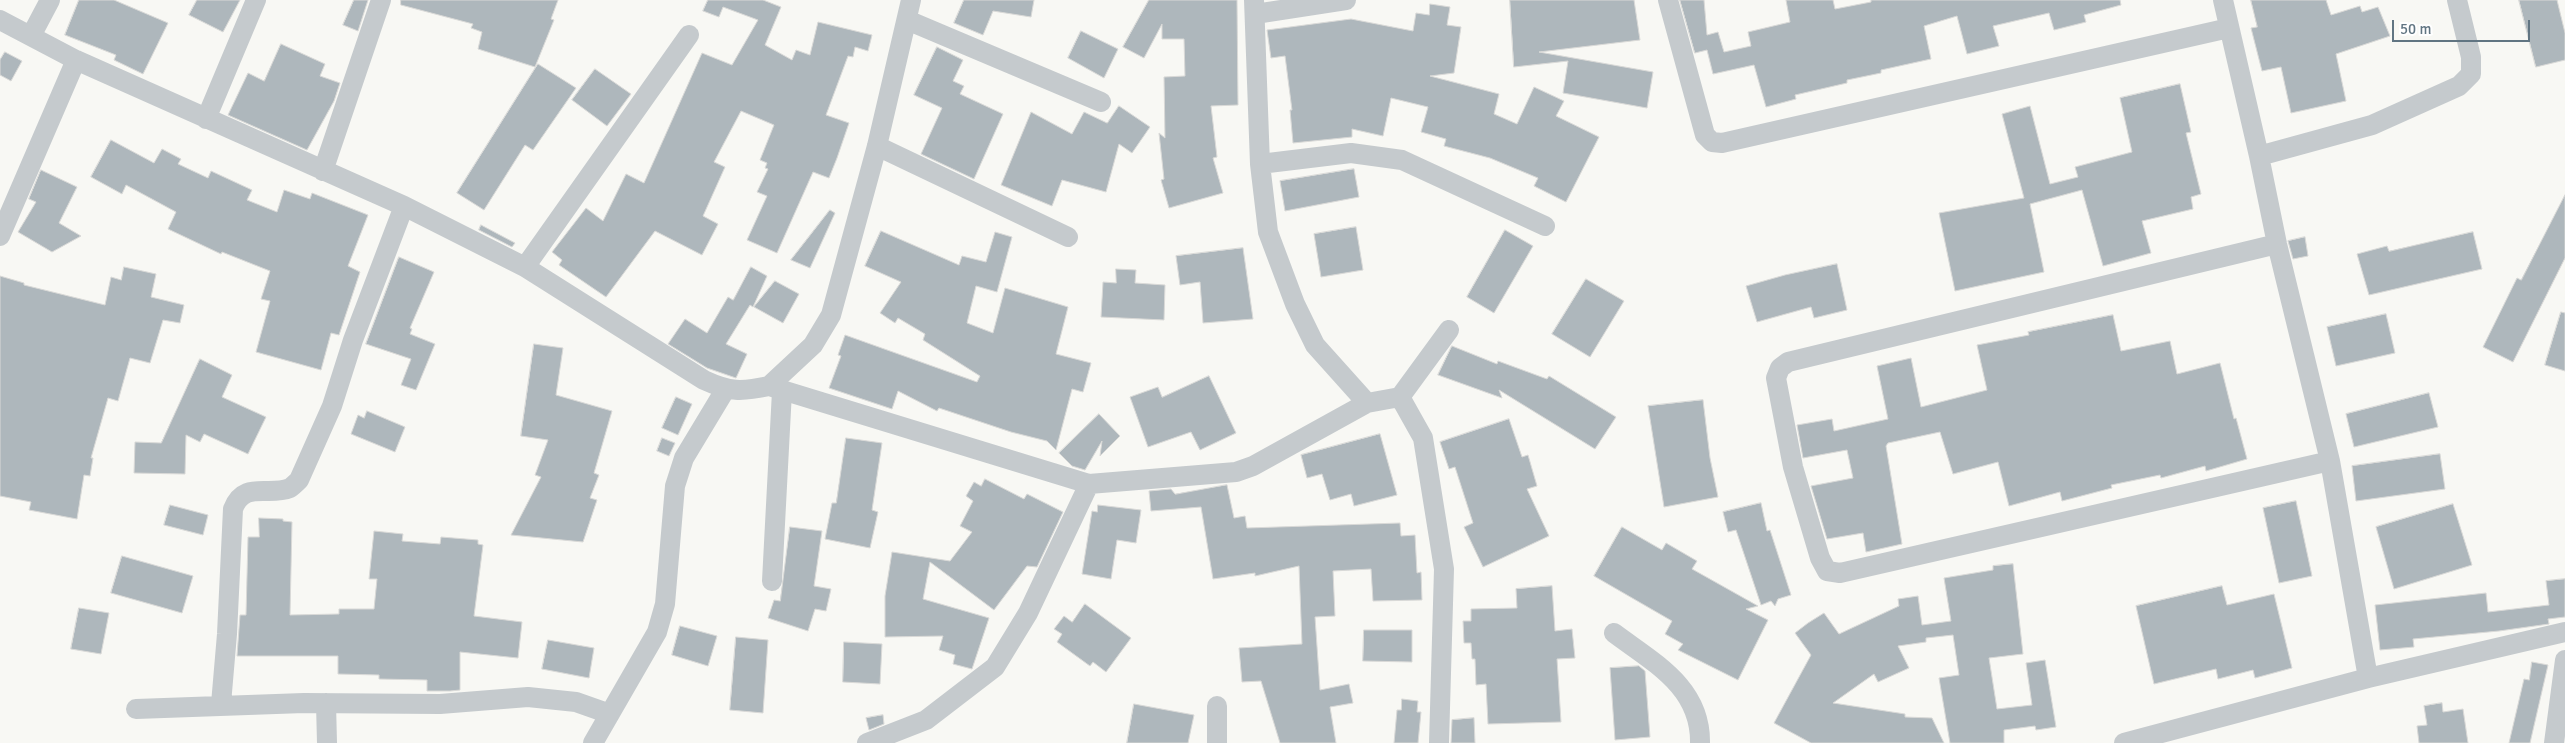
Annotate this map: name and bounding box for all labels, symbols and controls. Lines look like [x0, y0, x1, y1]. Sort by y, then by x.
scale bar [2395, 10, 2532, 42]
text: 50 m [2400, 20, 2431, 38]

